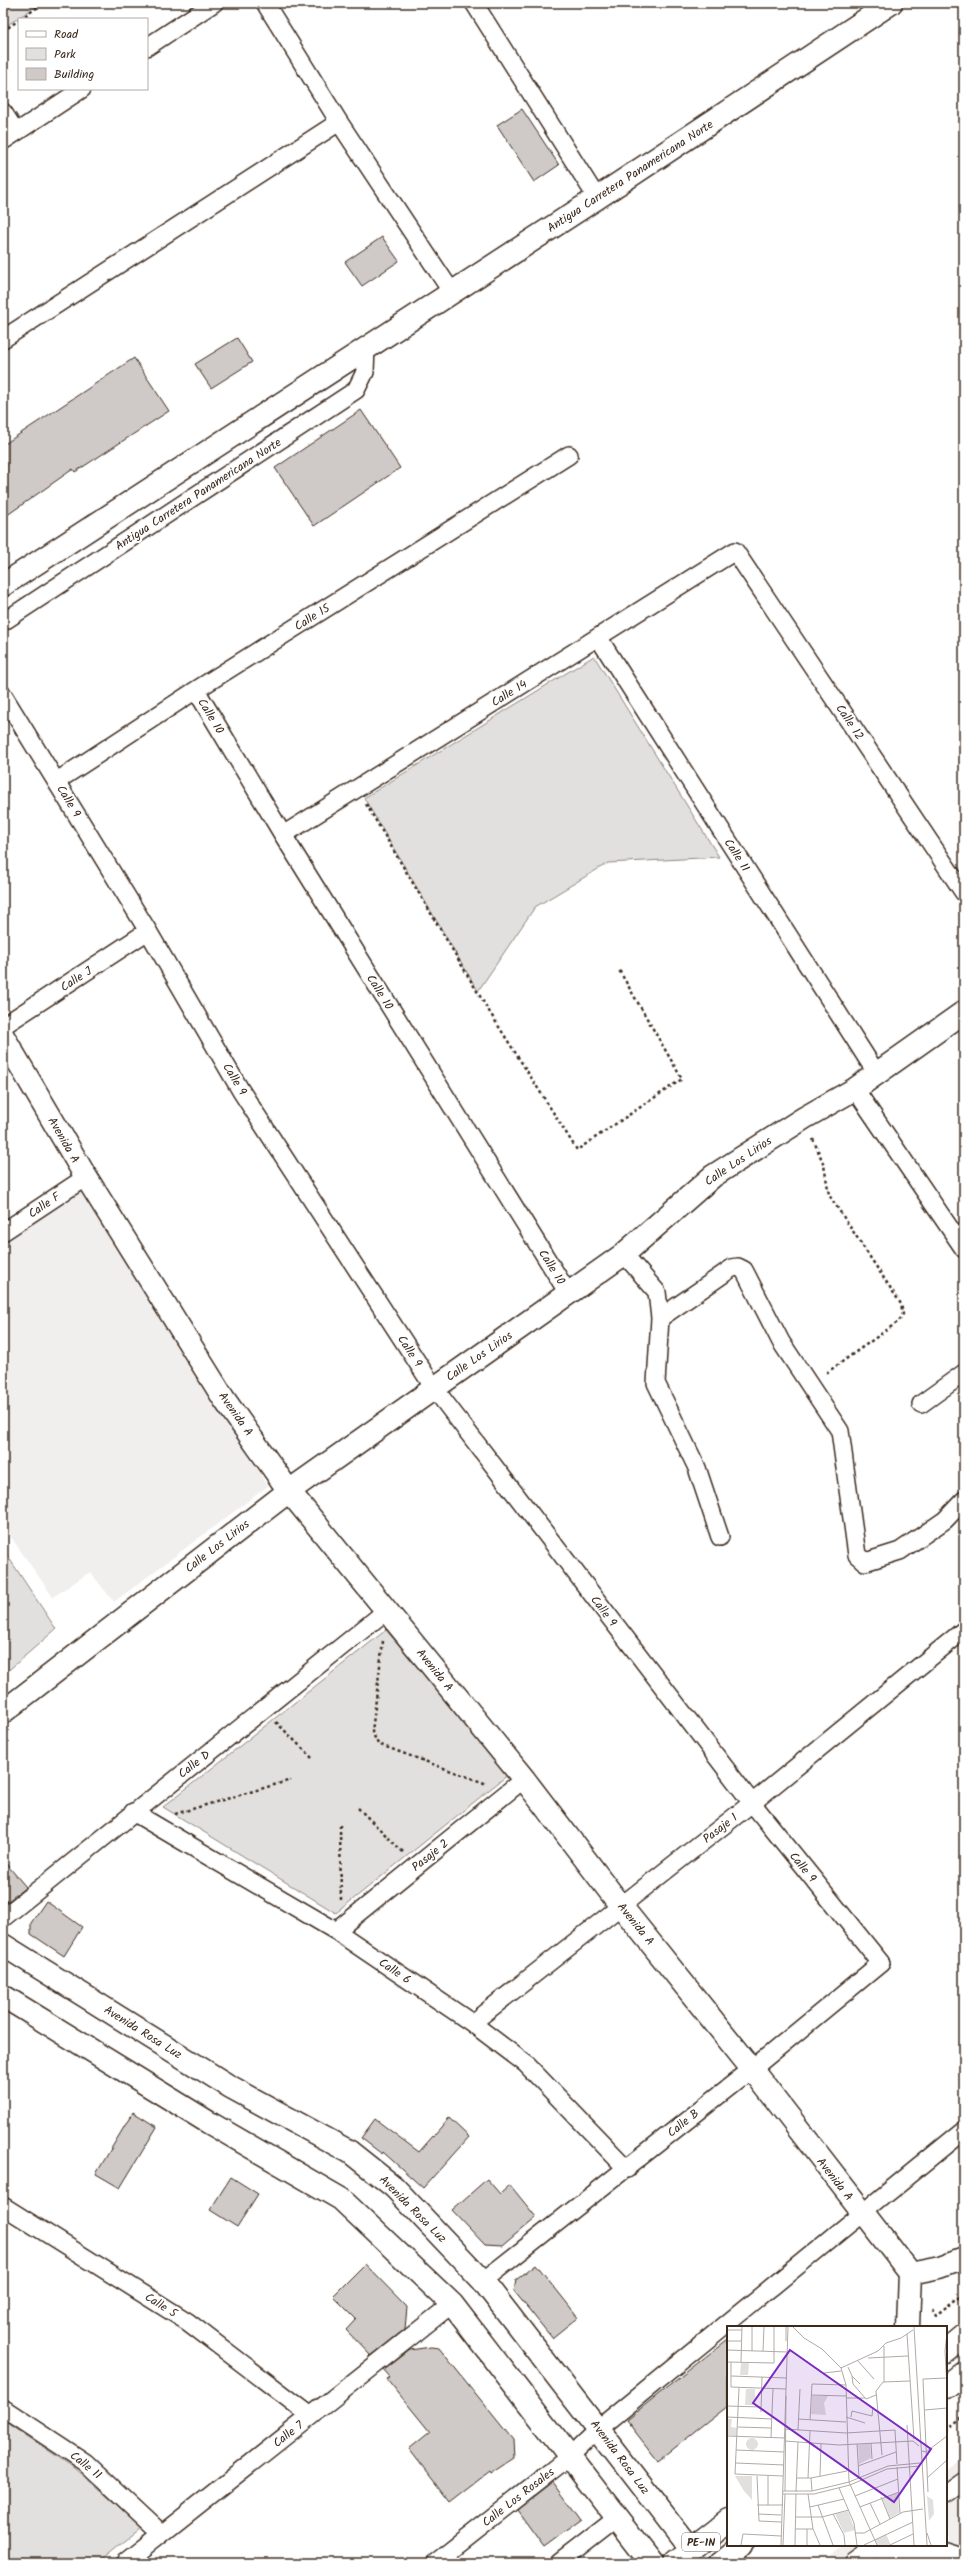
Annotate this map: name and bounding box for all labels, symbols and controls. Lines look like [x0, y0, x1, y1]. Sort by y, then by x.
legend [18, 18, 148, 90]
text: Road [54, 25, 79, 44]
text: Park [54, 45, 76, 64]
text: Building [54, 65, 94, 84]
street label: Antigua Carretera Panamericana Norte [543, 115, 718, 238]
street label: Antigua Carretera Panamericana Norte [111, 433, 286, 556]
street label: Calle 15 [291, 598, 335, 636]
street label: Calle 14 [488, 675, 531, 712]
street label: Calle 10 [192, 695, 229, 738]
street label: Calle 12 [831, 701, 869, 744]
street label: Calle 9 [51, 781, 86, 821]
street label: Calle 11 [719, 835, 755, 876]
street label: Calle J [57, 962, 96, 997]
street label: Calle 10 [361, 971, 398, 1014]
street label: Calle 9 [217, 1059, 252, 1099]
street label: Avenida A [43, 1114, 84, 1167]
street label: Calle Los Lirios [701, 1132, 776, 1191]
street label: Calle F [24, 1187, 66, 1223]
street label: Calle 10 [533, 1246, 570, 1289]
street label: Calle Los Lirios [442, 1326, 517, 1386]
street label: Calle 9 [392, 1332, 427, 1371]
street label: Avenida A [213, 1388, 258, 1441]
street label: Calle Los Lirios [181, 1515, 254, 1578]
street label: Calle 9 [586, 1592, 622, 1631]
street label: Avenida A [411, 1645, 458, 1696]
street label: Calle D [174, 1745, 215, 1783]
street label: Pasaje 1 [699, 1808, 742, 1848]
street label: Pasaje 2 [408, 1834, 453, 1876]
street label: Calle 9 [784, 1848, 821, 1887]
street label: Avenida A [612, 1899, 659, 1950]
street label: Calle 6 [375, 1954, 415, 1989]
street label: Avenida Rosa Luz [100, 2001, 186, 2064]
street label: Calle B [663, 2105, 704, 2142]
street label: Avenida A [811, 2153, 858, 2205]
street label: Avenida Rosa Luz [374, 2171, 451, 2248]
street label: Calle 5 [141, 2288, 182, 2324]
inset map [727, 2326, 947, 2546]
street label: Calle 7 [269, 2416, 308, 2452]
street label: Avenida Rosa Luz [585, 2416, 654, 2499]
street label: Calle 11 [66, 2447, 106, 2484]
street label: Calle Los Rosales [478, 2463, 559, 2532]
road number: PE-1N [682, 2533, 720, 2551]

